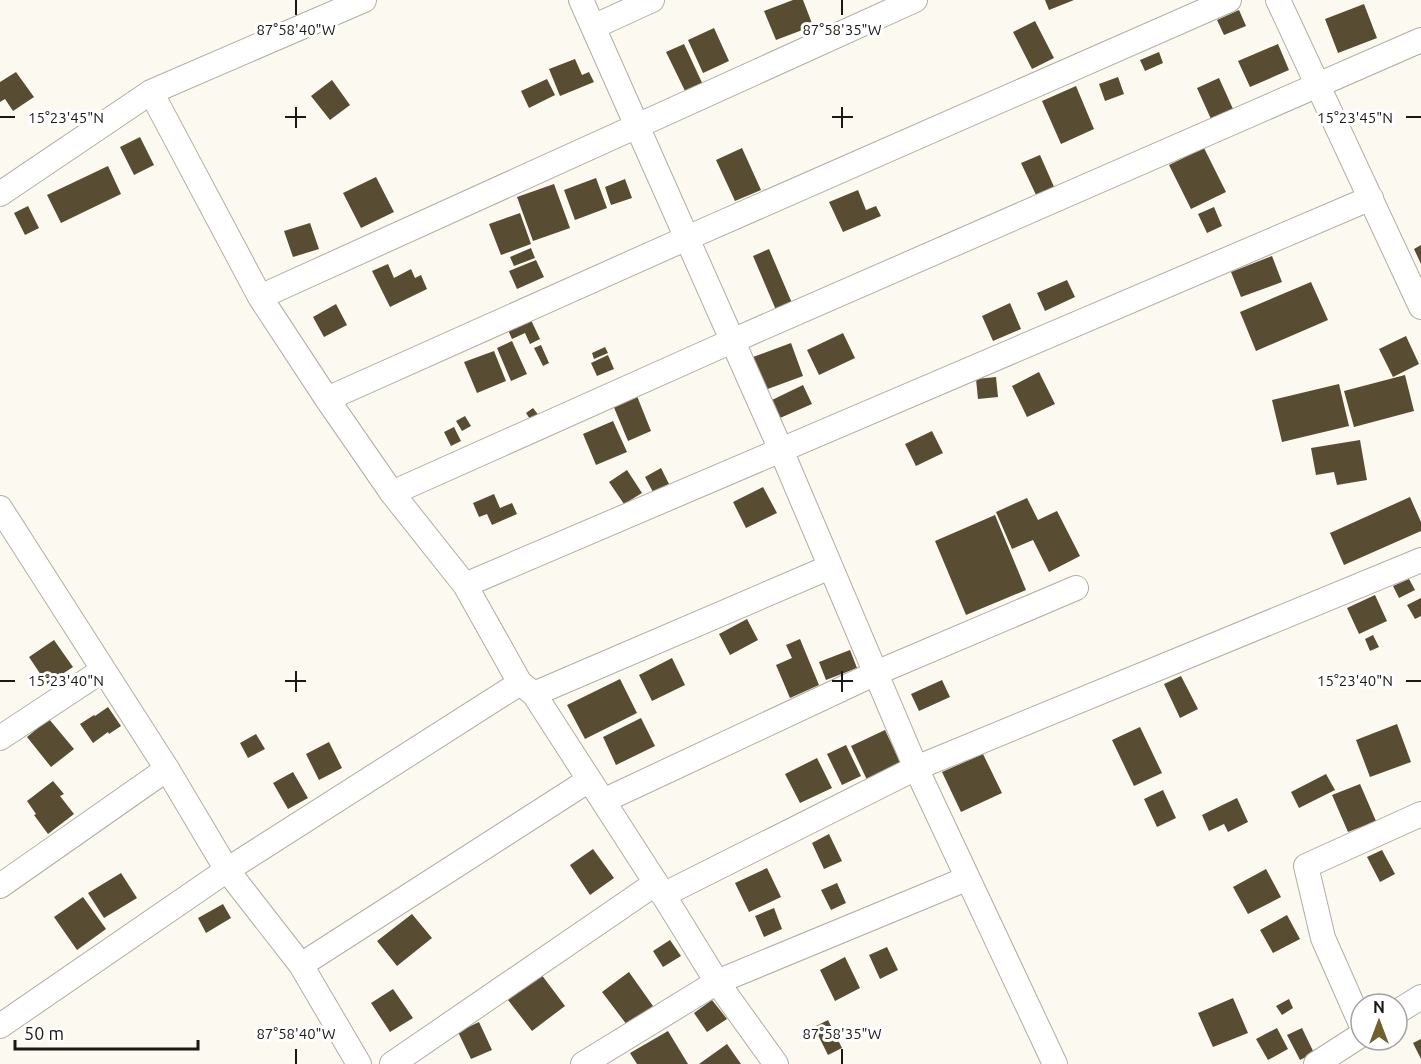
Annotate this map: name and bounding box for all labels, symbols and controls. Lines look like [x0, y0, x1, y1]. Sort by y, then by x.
text: 87°58'40"W [256, 21, 336, 38]
text: 87°58'35"W [802, 21, 882, 38]
text: 15°23'45"N [28, 109, 104, 126]
text: 15°23'45"N [1317, 109, 1393, 126]
text: 15°23'40"N [28, 672, 104, 689]
text: 15°23'40"N [1317, 672, 1393, 689]
north arrow [1349, 992, 1409, 1052]
text: N [1373, 998, 1385, 1016]
scale bar [15, 1013, 198, 1051]
text: 50 m [24, 1023, 64, 1043]
text: 87°58'40"W [256, 1025, 336, 1042]
text: 87°58'35"W [802, 1025, 882, 1042]

